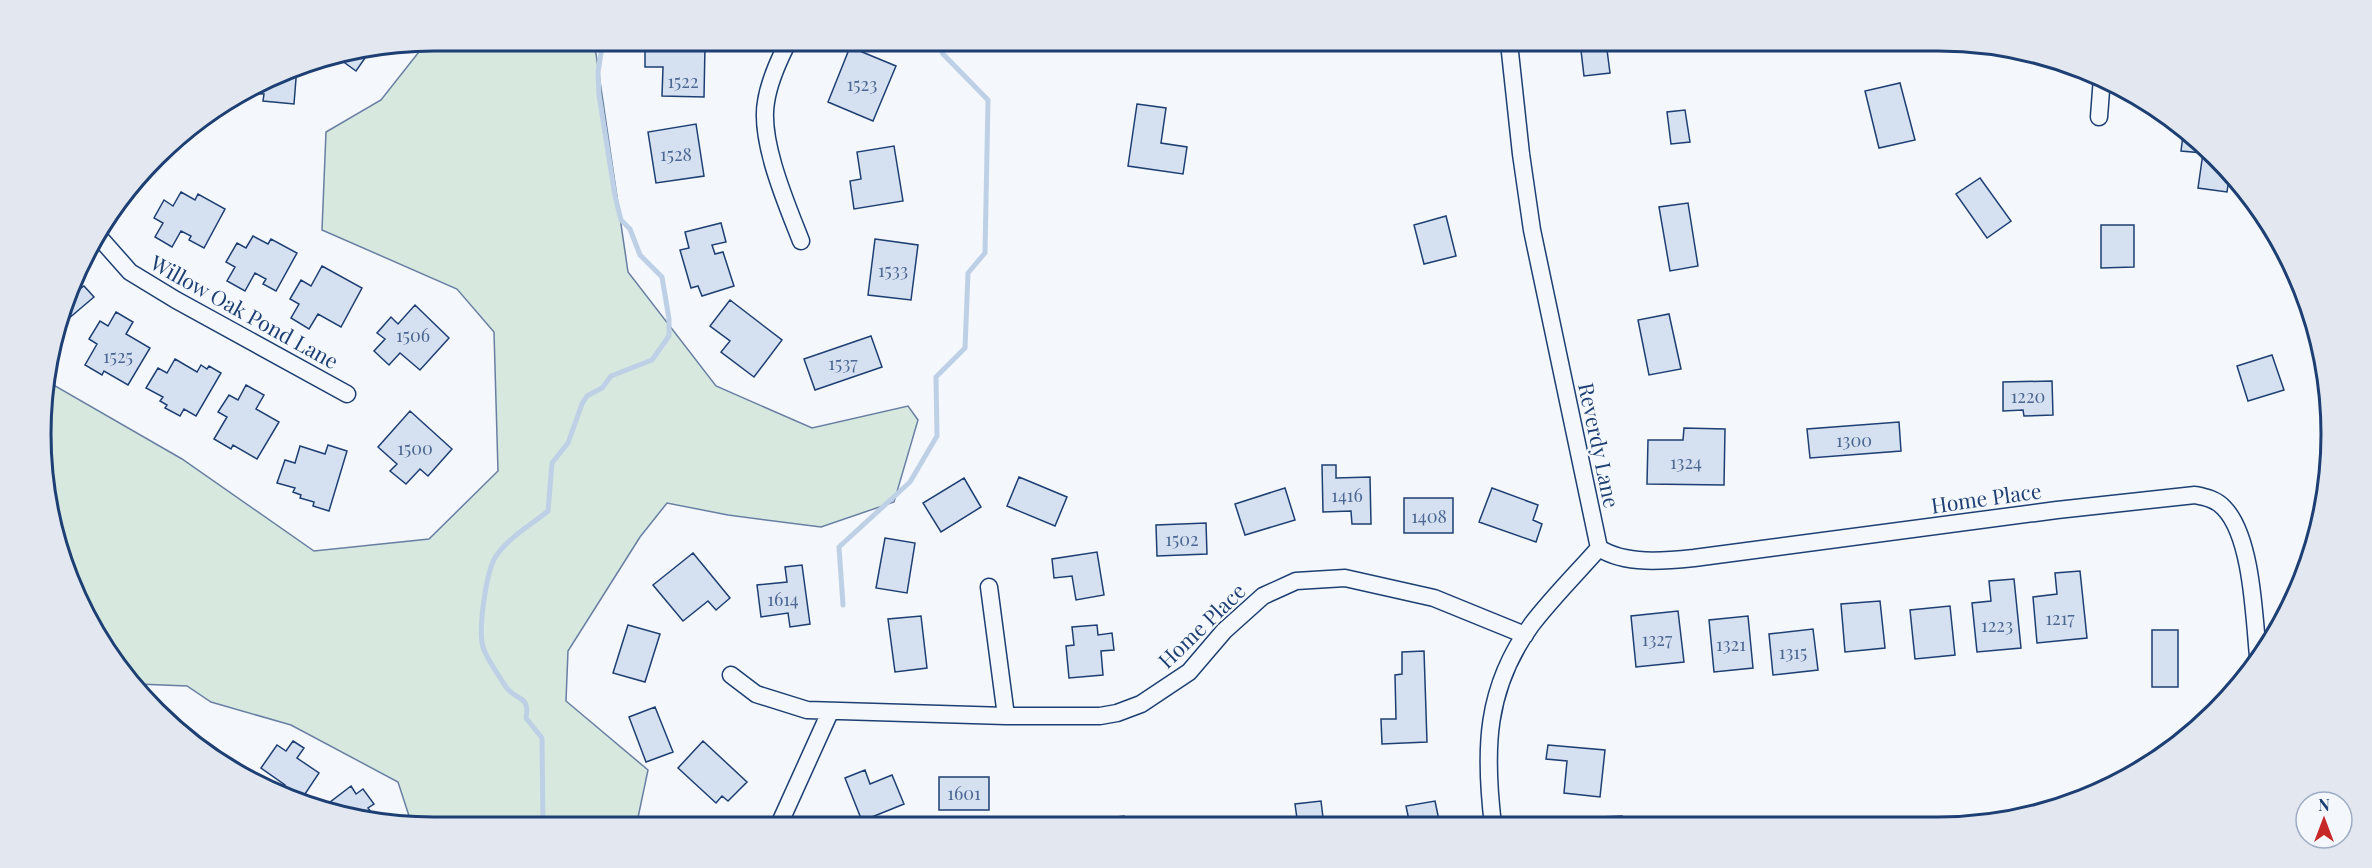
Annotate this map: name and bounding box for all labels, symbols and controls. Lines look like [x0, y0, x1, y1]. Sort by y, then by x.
house number: 1522 [667, 69, 699, 93]
house number: 1523 [847, 72, 877, 96]
house number: 1528 [660, 142, 692, 166]
street label: Willow Oak Pond Lane [145, 247, 344, 374]
house number: 1533 [878, 258, 908, 282]
house number: 1506 [396, 323, 430, 347]
house number: 1525 [103, 344, 133, 368]
house number: 1537 [828, 351, 858, 375]
street label: Reverdy Lane [1573, 380, 1627, 510]
house number: 1220 [2011, 384, 2045, 408]
house number: 1300 [1836, 428, 1872, 452]
house number: 1500 [397, 436, 433, 460]
house number: 1324 [1670, 450, 1702, 474]
street label: Home Place [1929, 475, 2043, 519]
house number: 1416 [1331, 483, 1363, 507]
house number: 1408 [1411, 504, 1447, 528]
house number: 1502 [1165, 527, 1199, 551]
street label: Home Place [1151, 576, 1251, 674]
house number: 1614 [767, 587, 799, 611]
house number: 1217 [2045, 606, 2075, 630]
house number: 1223 [1981, 613, 2013, 637]
house number: 1327 [1642, 627, 1673, 651]
house number: 1321 [1716, 632, 1746, 656]
house number: 1315 [1779, 640, 1807, 664]
house number: 1601 [947, 781, 981, 805]
north arrow [2294, 790, 2354, 850]
text: N [2318, 794, 2330, 815]

